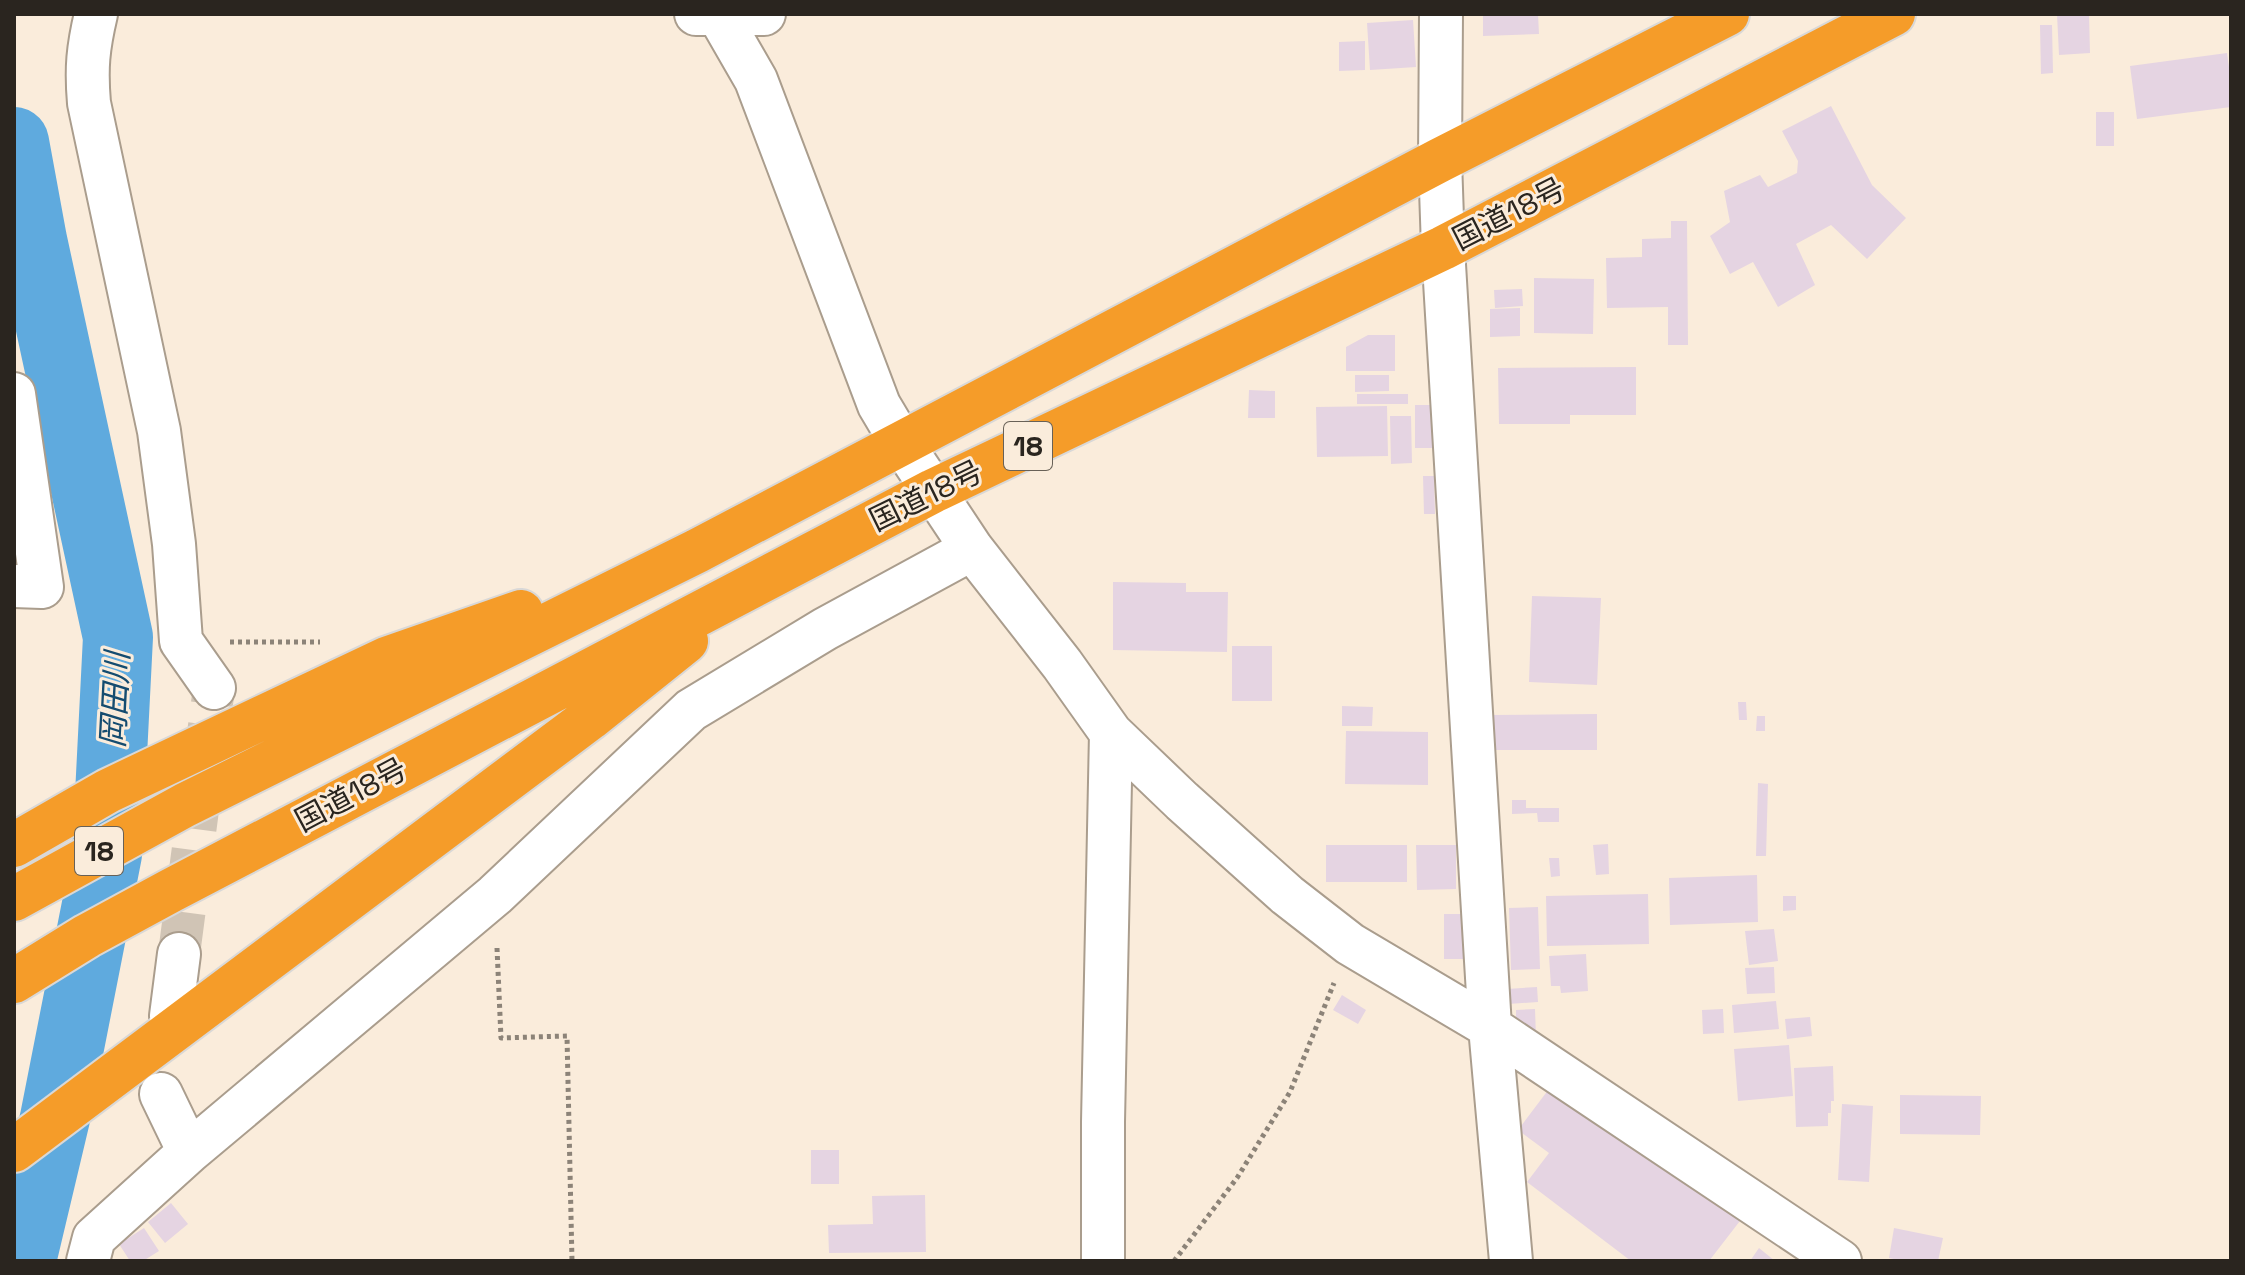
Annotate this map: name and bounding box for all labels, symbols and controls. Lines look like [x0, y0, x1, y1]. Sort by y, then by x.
street label: 国道18号 [1446, 169, 1572, 258]
road number: 18 [1004, 422, 1052, 470]
street label: 国道18号 [863, 451, 989, 540]
water label: 岡田川 [93, 648, 138, 749]
street label: 国道18号 [288, 749, 413, 840]
road number: 18 [75, 827, 123, 875]

